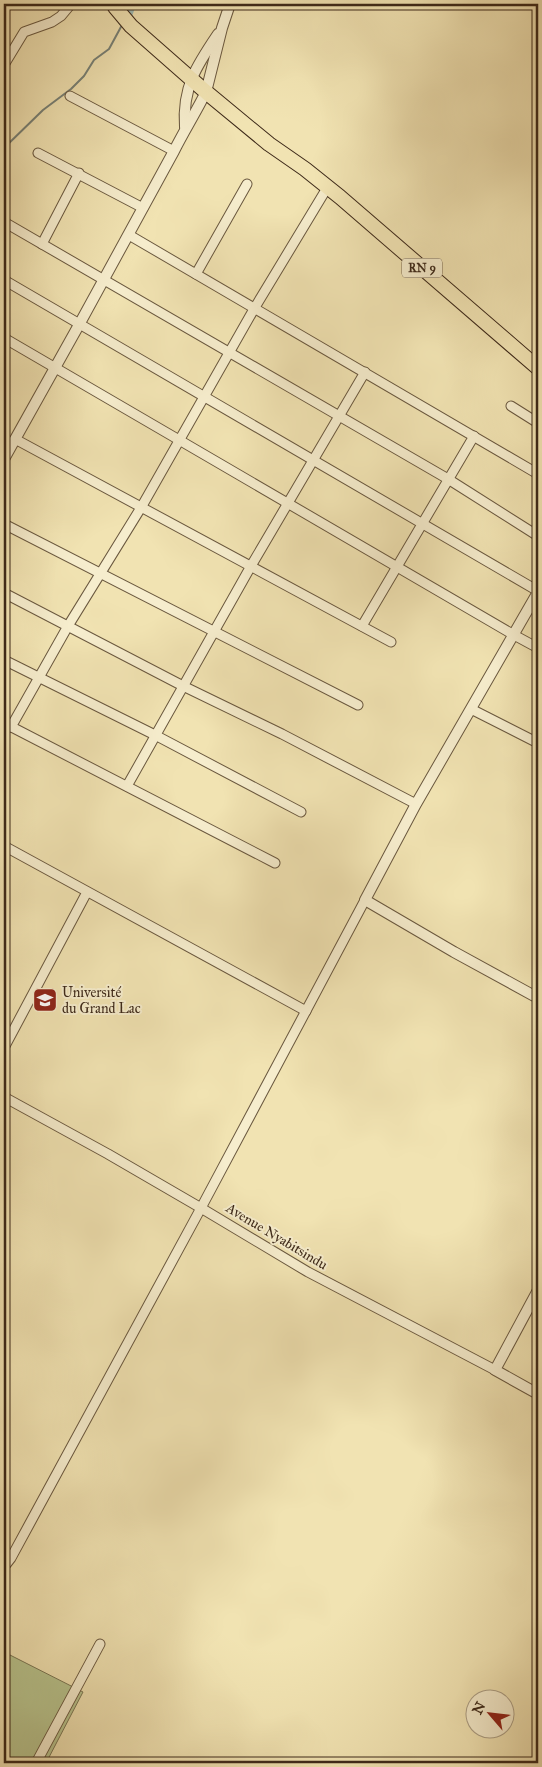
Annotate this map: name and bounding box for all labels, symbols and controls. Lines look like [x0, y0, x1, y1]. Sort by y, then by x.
road number: RN 9 [402, 258, 442, 278]
place label: Université du Grand Lac [62, 984, 141, 1017]
school or university icon: Université du Grand Lac [32, 987, 58, 1013]
street label: Avenue Nyabitsindu [222, 1199, 331, 1274]
north arrow [464, 1690, 514, 1740]
text: N [469, 1699, 489, 1717]

